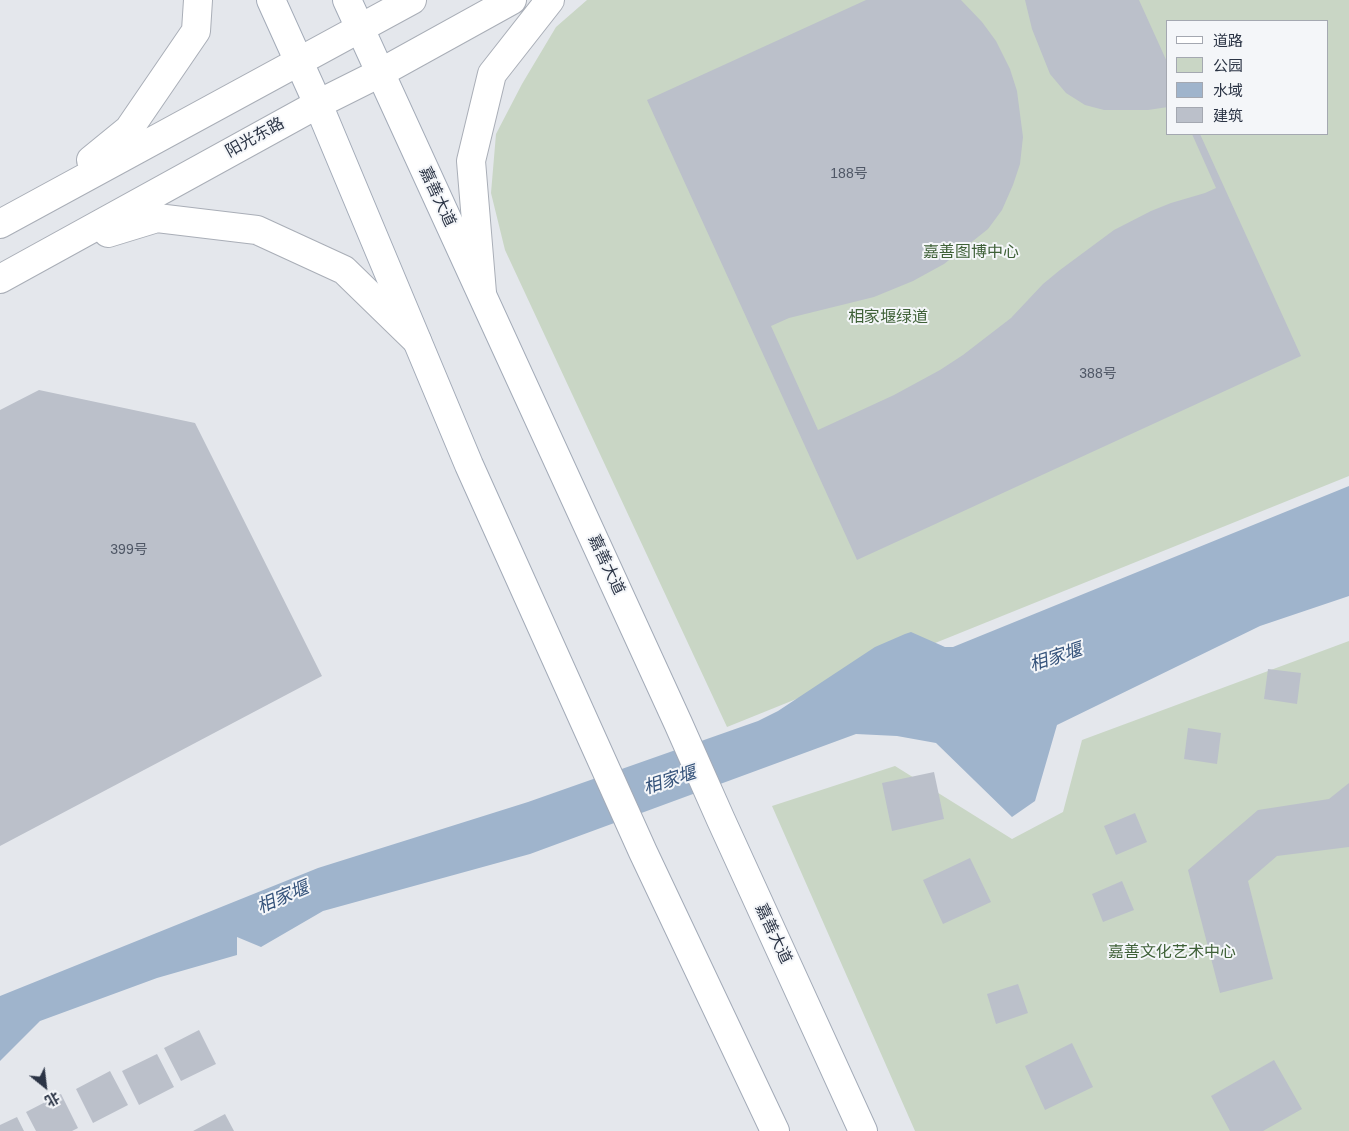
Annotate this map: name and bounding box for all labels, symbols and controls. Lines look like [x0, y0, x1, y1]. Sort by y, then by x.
legend [1166, 20, 1329, 135]
text: 道路 [1213, 32, 1243, 49]
text: 公园 [1213, 57, 1243, 74]
text: 水域 [1213, 82, 1243, 99]
text: 建筑 [1213, 107, 1243, 124]
street label: 阳光东路 [222, 114, 288, 162]
street label: 嘉善大道 [415, 164, 459, 230]
house number: 188号 [830, 166, 868, 182]
park label: 嘉善图博中心 [923, 243, 1019, 263]
park label: 相家堰绿道 [848, 308, 928, 328]
house number: 388号 [1079, 366, 1117, 382]
street label: 嘉善大道 [584, 532, 628, 598]
house number: 399号 [110, 542, 148, 558]
water label: 相家堰 [1027, 639, 1085, 677]
water label: 相家堰 [641, 762, 699, 800]
water label: 相家堰 [254, 878, 312, 918]
street label: 嘉善大道 [751, 901, 795, 967]
park label: 嘉善文化艺术中心 [1108, 943, 1236, 963]
north arrow [20, 1061, 70, 1111]
text: 北 [42, 1089, 62, 1110]

